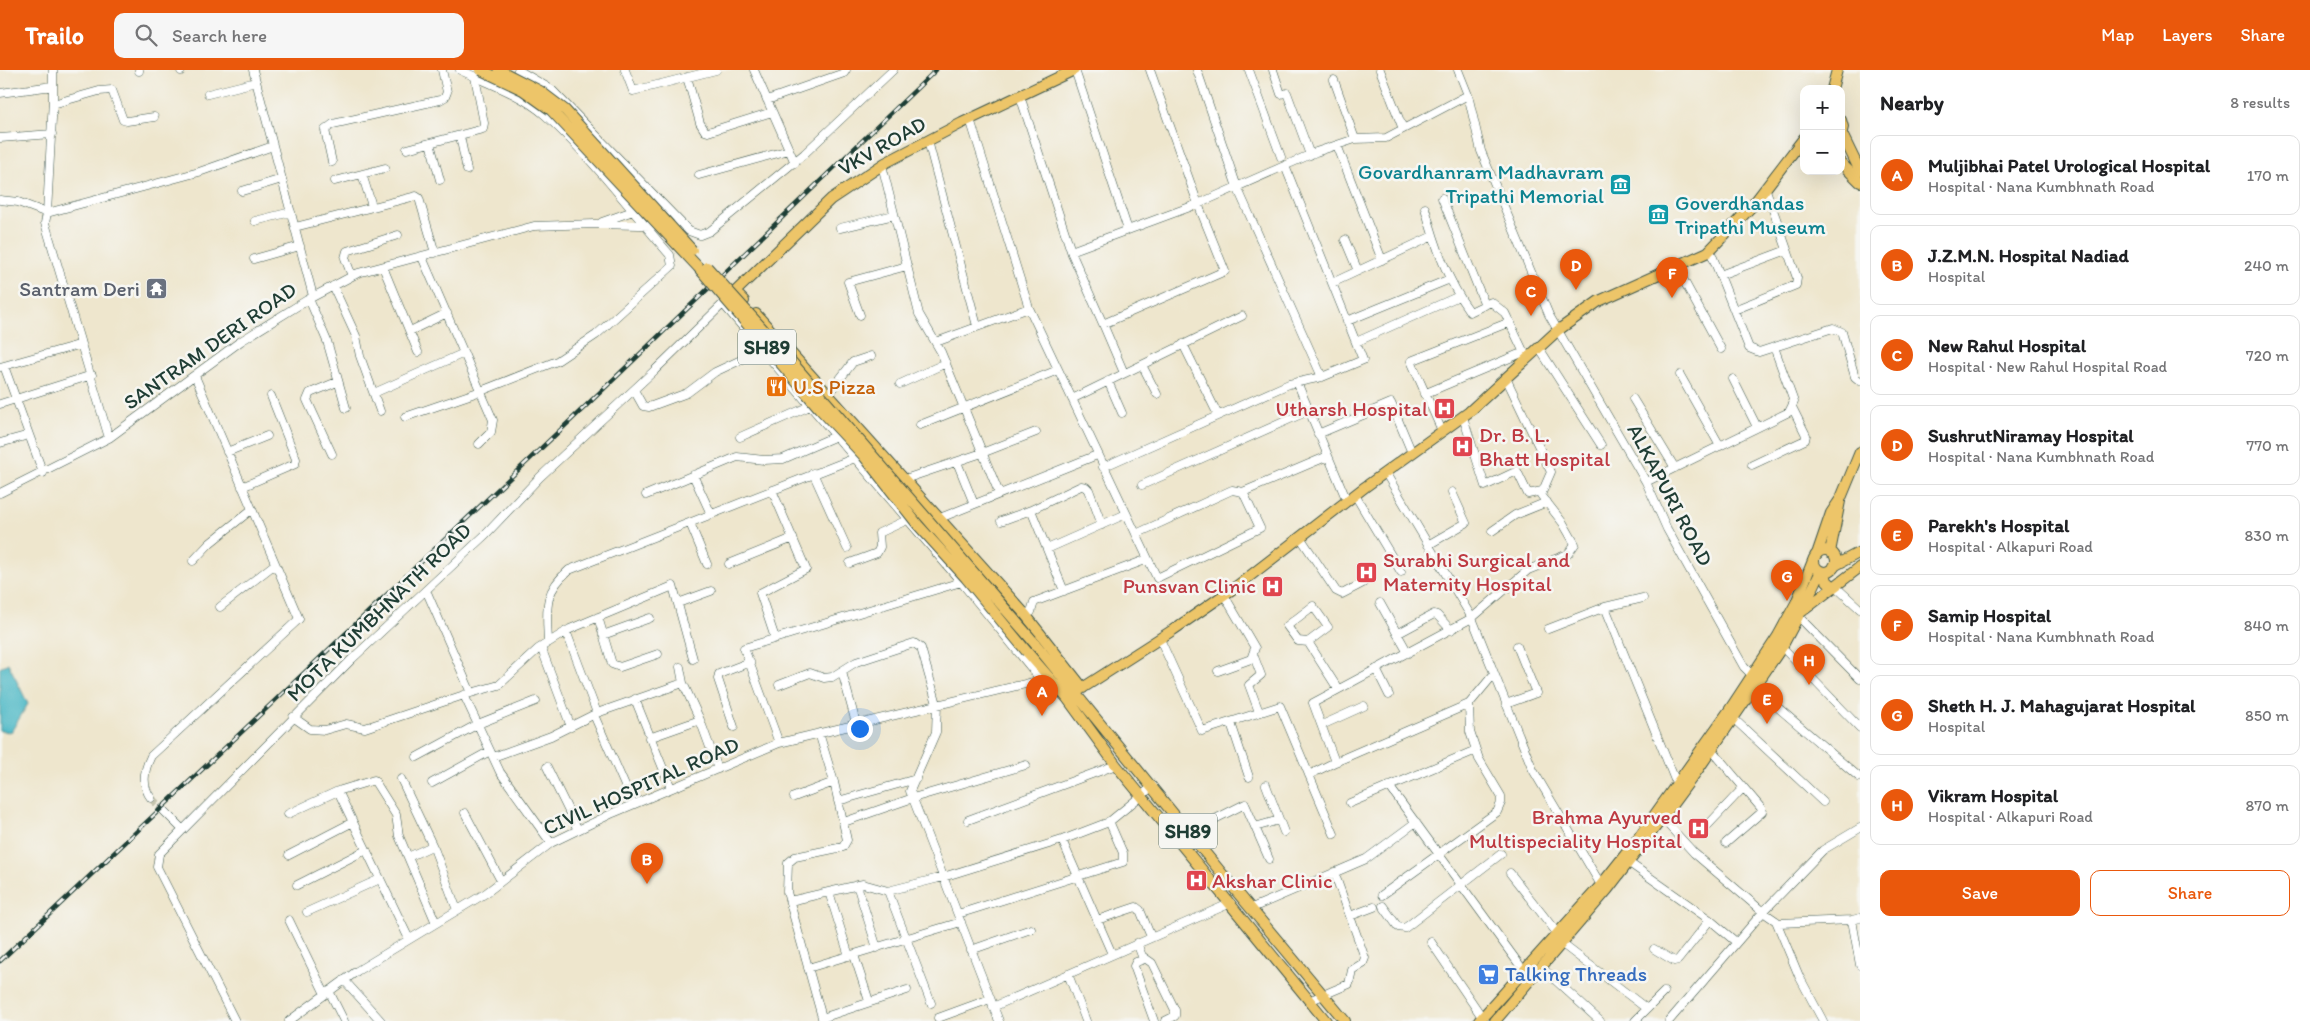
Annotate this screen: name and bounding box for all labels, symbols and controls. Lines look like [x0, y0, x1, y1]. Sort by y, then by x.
search box [114, 13, 464, 58]
text: Trailo [25, 21, 84, 50]
icon: search [132, 21, 160, 49]
text: Search here [172, 24, 267, 47]
text: Map [2101, 24, 2134, 46]
text: Layers [2162, 24, 2212, 46]
text: Share [2240, 24, 2285, 46]
map controls [1800, 85, 1845, 175]
button: + [1800, 85, 1845, 130]
text: Nearby [1880, 90, 1944, 115]
text: 8 results [2230, 93, 2290, 112]
street label: VKV ROAD [833, 110, 930, 181]
button: − [1800, 130, 1845, 175]
text: Muljibhai Patel Urological Hospital [1928, 154, 2210, 177]
place label: Govardhanram Madhavram Tripathi Memorial [1358, 159, 1604, 208]
text: A [1892, 166, 1902, 185]
text: 170 m [2247, 166, 2289, 185]
museum icon: Govardhanram Madhavram Tripathi Memorial [1608, 172, 1632, 196]
text: Hospital · Nana Kumbhnath Road [1928, 177, 2154, 196]
place label: Goverdhandas Tripathi Museum [1675, 190, 1826, 239]
museum icon: Goverdhandas Tripathi Museum [1647, 203, 1671, 227]
text: J.Z.M.N. Hospital Nadiad [1928, 244, 2129, 267]
pin: D [1560, 249, 1592, 290]
text: B [1892, 256, 1902, 275]
text: 240 m [2244, 256, 2289, 275]
pin: F [1656, 257, 1688, 298]
text: Hospital [1928, 267, 1985, 286]
pin: C [1515, 275, 1547, 316]
place label: Santram Deri [19, 276, 140, 301]
street label: SANTRAM DERI ROAD [118, 276, 301, 415]
temple icon: Santram Deri [144, 277, 168, 301]
road number: SH89 [738, 330, 796, 364]
text: New Rahul Hospital [1928, 334, 2086, 357]
text: C [1892, 346, 1902, 365]
text: 720 m [2246, 346, 2289, 365]
text: Hospital · New Rahul Hospital Road [1928, 357, 2167, 376]
place label: U.S Pizza [793, 374, 876, 399]
restaurant icon: U.S Pizza [765, 375, 789, 399]
place label: Utharsh Hospital [1276, 396, 1428, 421]
hospital icon: Utharsh Hospital [1432, 397, 1456, 421]
street label: ALKAPURI ROAD [1622, 419, 1719, 570]
place label: Dr. B. L. Bhatt Hospital [1479, 422, 1610, 471]
text: SushrutNiramay Hospital [1928, 424, 2134, 447]
hospital icon: Dr. B. L. Bhatt Hospital [1451, 435, 1475, 459]
text: D [1892, 436, 1902, 455]
text: 770 m [2246, 436, 2289, 455]
text: Hospital · Nana Kumbhnath Road [1928, 447, 2154, 466]
text: Parekh's Hospital [1928, 514, 2069, 537]
street label: MOTA KUMBHNATH ROAD [281, 517, 476, 706]
text: E [1893, 526, 1901, 545]
text: 830 m [2245, 526, 2289, 545]
text: Hospital · Alkapuri Road [1928, 537, 2093, 556]
place label: Surabhi Surgical and Maternity Hospital [1383, 547, 1571, 596]
hospital icon: Surabhi Surgical and Maternity Hospital [1355, 560, 1379, 584]
pin: G [1771, 560, 1803, 601]
place label: Punsvan Clinic [1123, 573, 1256, 598]
hospital icon: Punsvan Clinic [1260, 574, 1284, 598]
text: Samip Hospital [1928, 604, 2051, 627]
text: F [1893, 616, 1901, 635]
text: 840 m [2244, 616, 2289, 635]
text: Hospital · Nana Kumbhnath Road [1928, 627, 2154, 646]
pin: H [1793, 644, 1825, 685]
pin: A [1026, 675, 1058, 716]
pin: E [1751, 683, 1783, 724]
text: Sheth H. J. Mahagujarat Hospital [1928, 694, 2195, 717]
text: G [1891, 706, 1903, 725]
text: 850 m [2245, 706, 2289, 725]
your location [847, 716, 873, 742]
text: Hospital [1928, 717, 1985, 736]
street label: CIVIL HOSPITAL ROAD [539, 731, 743, 840]
text: Vikram Hospital [1928, 784, 2058, 807]
text: H [1891, 796, 1903, 815]
text: 870 m [2245, 796, 2289, 815]
place label: Brahma Ayurved Multispeciality Hospital [1469, 804, 1682, 853]
text: Hospital · Alkapuri Road [1928, 807, 2093, 826]
road number: SH89 [1159, 814, 1217, 848]
hospital icon: Brahma Ayurved Multispeciality Hospital [1686, 817, 1710, 841]
pin: B [631, 843, 663, 884]
place label: Akshar Clinic [1212, 868, 1333, 893]
hospital icon: Akshar Clinic [1184, 869, 1208, 893]
button: Save [1880, 870, 2080, 916]
button: Share [2090, 870, 2290, 916]
place label: Talking Threads [1505, 961, 1647, 986]
supermarket icon: Talking Threads [1477, 962, 1501, 986]

